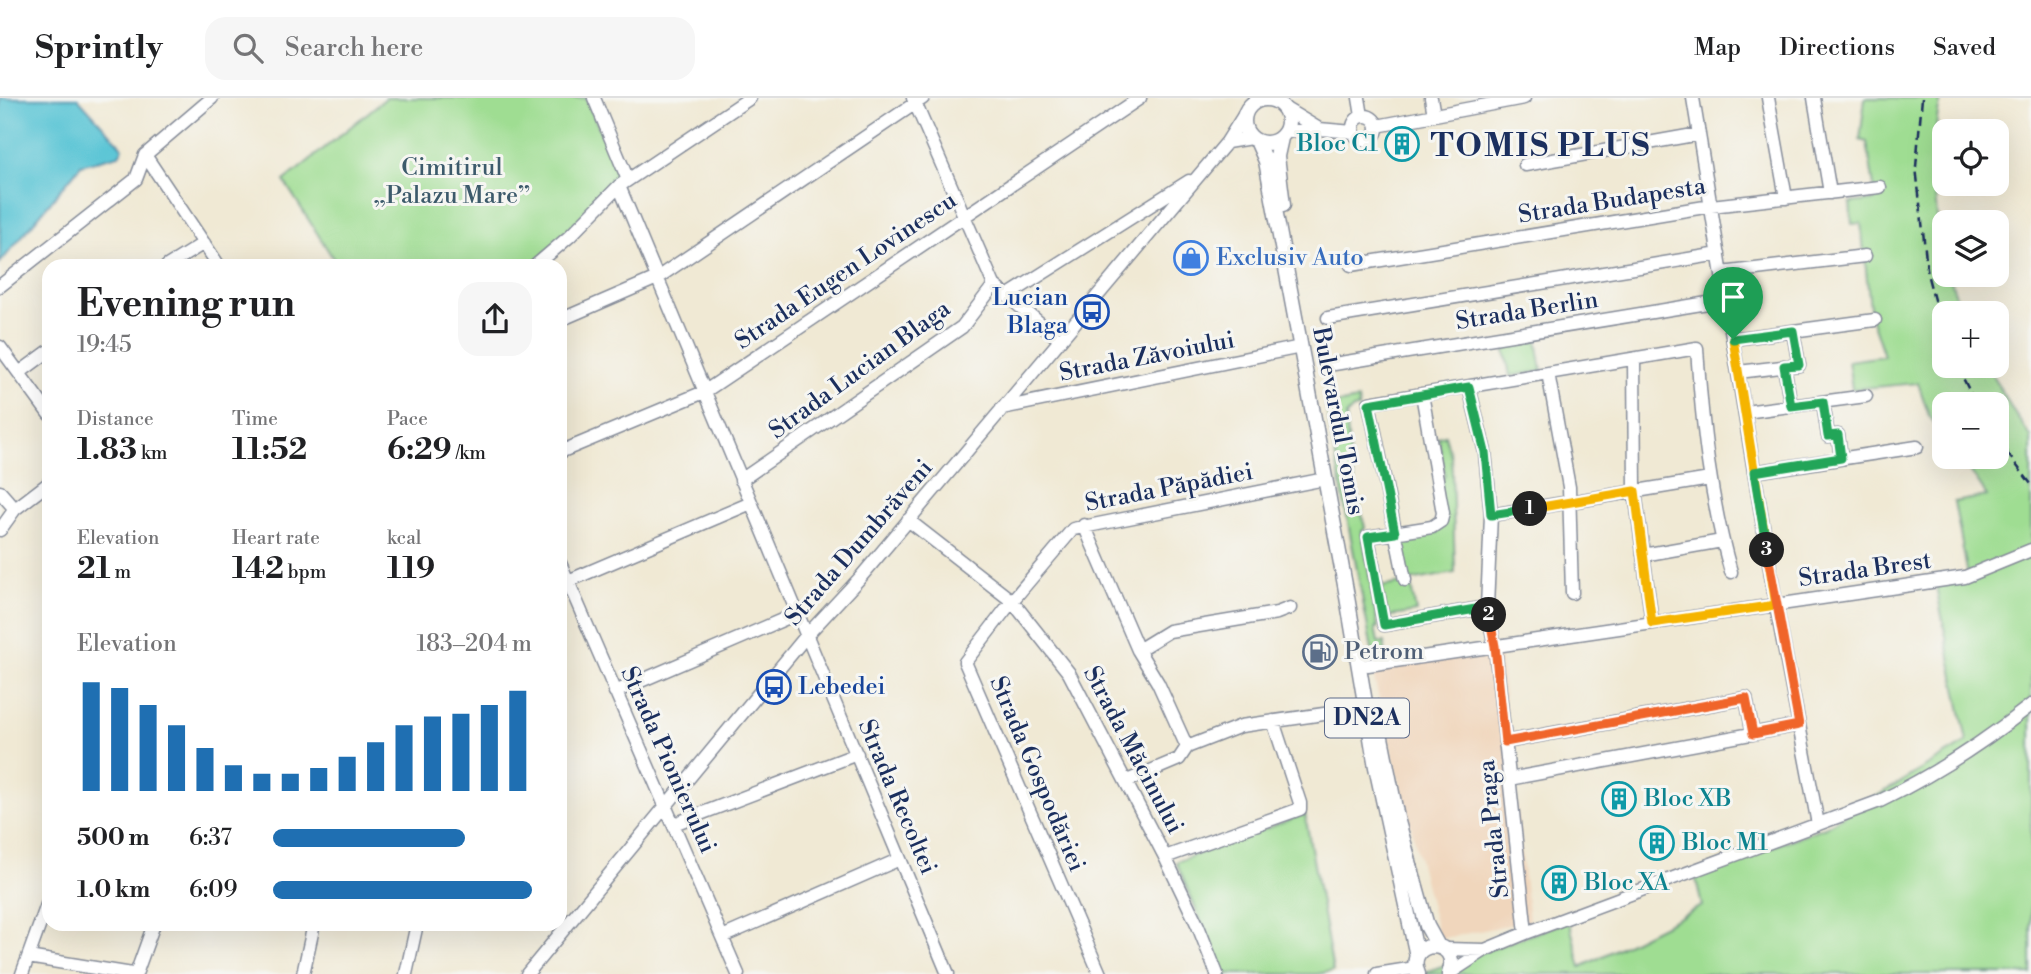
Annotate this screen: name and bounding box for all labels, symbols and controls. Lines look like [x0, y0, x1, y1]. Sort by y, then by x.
search box [205, 17, 695, 80]
text: Sprintly [35, 28, 163, 69]
icon: search [229, 29, 267, 67]
text: Search here [285, 32, 423, 64]
text: Map [1694, 33, 1741, 63]
text: Directions [1779, 33, 1895, 63]
text: Saved [1933, 33, 1996, 63]
map controls [1932, 119, 2009, 469]
button: locate [1932, 119, 2009, 196]
building icon: Bloc C1 [1383, 125, 1421, 163]
district label: TOMIS PLUS [1430, 126, 1652, 166]
place label: Bloc C1 [1296, 129, 1379, 159]
park label: Cimitirul „Palazu Mare” [374, 153, 530, 211]
street label: Strada Budapesta [1516, 171, 1709, 231]
street label: Strada Eugen Lovinescu [730, 185, 963, 356]
button: layers [1932, 210, 2009, 287]
shop icon: Exclusiv Auto [1172, 239, 1210, 277]
place label: Exclusiv Auto [1216, 243, 1364, 273]
pin [1703, 267, 1763, 339]
icon: arrive [1714, 278, 1752, 316]
text: Evening run [77, 281, 295, 328]
button: share [458, 282, 532, 356]
place label: Lucian Blaga [992, 283, 1069, 341]
street label: Strada Berlin [1454, 285, 1600, 337]
bus stop icon: Lucian Blaga [1073, 293, 1111, 331]
street label: Strada Lucian Blaga [763, 294, 957, 446]
button: + [1932, 301, 2009, 378]
street label: Bulevardul Tomis [1305, 323, 1371, 518]
street label: Strada Zăvoiului [1057, 325, 1237, 389]
text: 19:45 [77, 331, 132, 359]
button: − [1932, 392, 2009, 469]
text: Distance [77, 407, 154, 431]
text: Time [232, 407, 278, 431]
text: Pace [387, 407, 428, 431]
text: 1.83 [77, 431, 137, 469]
text: 11:52 [232, 431, 307, 469]
text: 6:29 [387, 431, 452, 469]
text: km [137, 441, 168, 465]
text: /km [452, 441, 486, 465]
street label: Strada Dumbrăveni [779, 454, 939, 632]
street label: Strada Păpădiei [1083, 457, 1256, 519]
pin: 1 [1512, 492, 1548, 526]
text: 1 [1525, 496, 1534, 520]
text: Elevation [77, 526, 159, 550]
text: Heart rate [232, 526, 320, 550]
text: kcal [387, 526, 421, 550]
pin: 3 [1750, 532, 1784, 568]
text: 3 [1761, 537, 1772, 561]
street label: Strada Brest [1797, 546, 1934, 594]
text: 21 [77, 550, 111, 588]
text: 142 [232, 550, 284, 588]
text: 119 [387, 550, 435, 588]
text: m [111, 560, 131, 584]
text: bpm [284, 560, 326, 584]
pin: 2 [1472, 598, 1506, 632]
text: 2 [1483, 602, 1494, 626]
text: Elevation [77, 630, 177, 658]
text: 183–204 m [416, 630, 532, 658]
fuel station icon: Petrom [1301, 633, 1339, 671]
place label: Petrom [1344, 637, 1424, 667]
street label: Strada Măcinului [1076, 661, 1190, 839]
street label: Strada Pionierului [613, 662, 723, 858]
bus stop icon: Lebedei [755, 668, 793, 706]
place label: Lebedei [798, 672, 886, 702]
street label: Strada Gospodăriei [982, 672, 1092, 876]
road number: DN2A [1325, 698, 1409, 738]
street label: Strada Recoltei [851, 715, 943, 879]
street label: Strada Praga [1472, 758, 1516, 900]
building icon: Bloc XB [1600, 780, 1638, 818]
place label: Bloc XB [1643, 784, 1732, 814]
text: 500 m [77, 824, 149, 852]
text: 6:37 [189, 824, 232, 852]
building icon: Bloc M1 [1638, 824, 1676, 862]
place label: Bloc M1 [1681, 828, 1769, 858]
building icon: Bloc XA [1540, 864, 1578, 902]
place label: Bloc XA [1583, 868, 1670, 898]
text: 1.0 km [77, 876, 150, 904]
text: 6:09 [189, 876, 237, 904]

